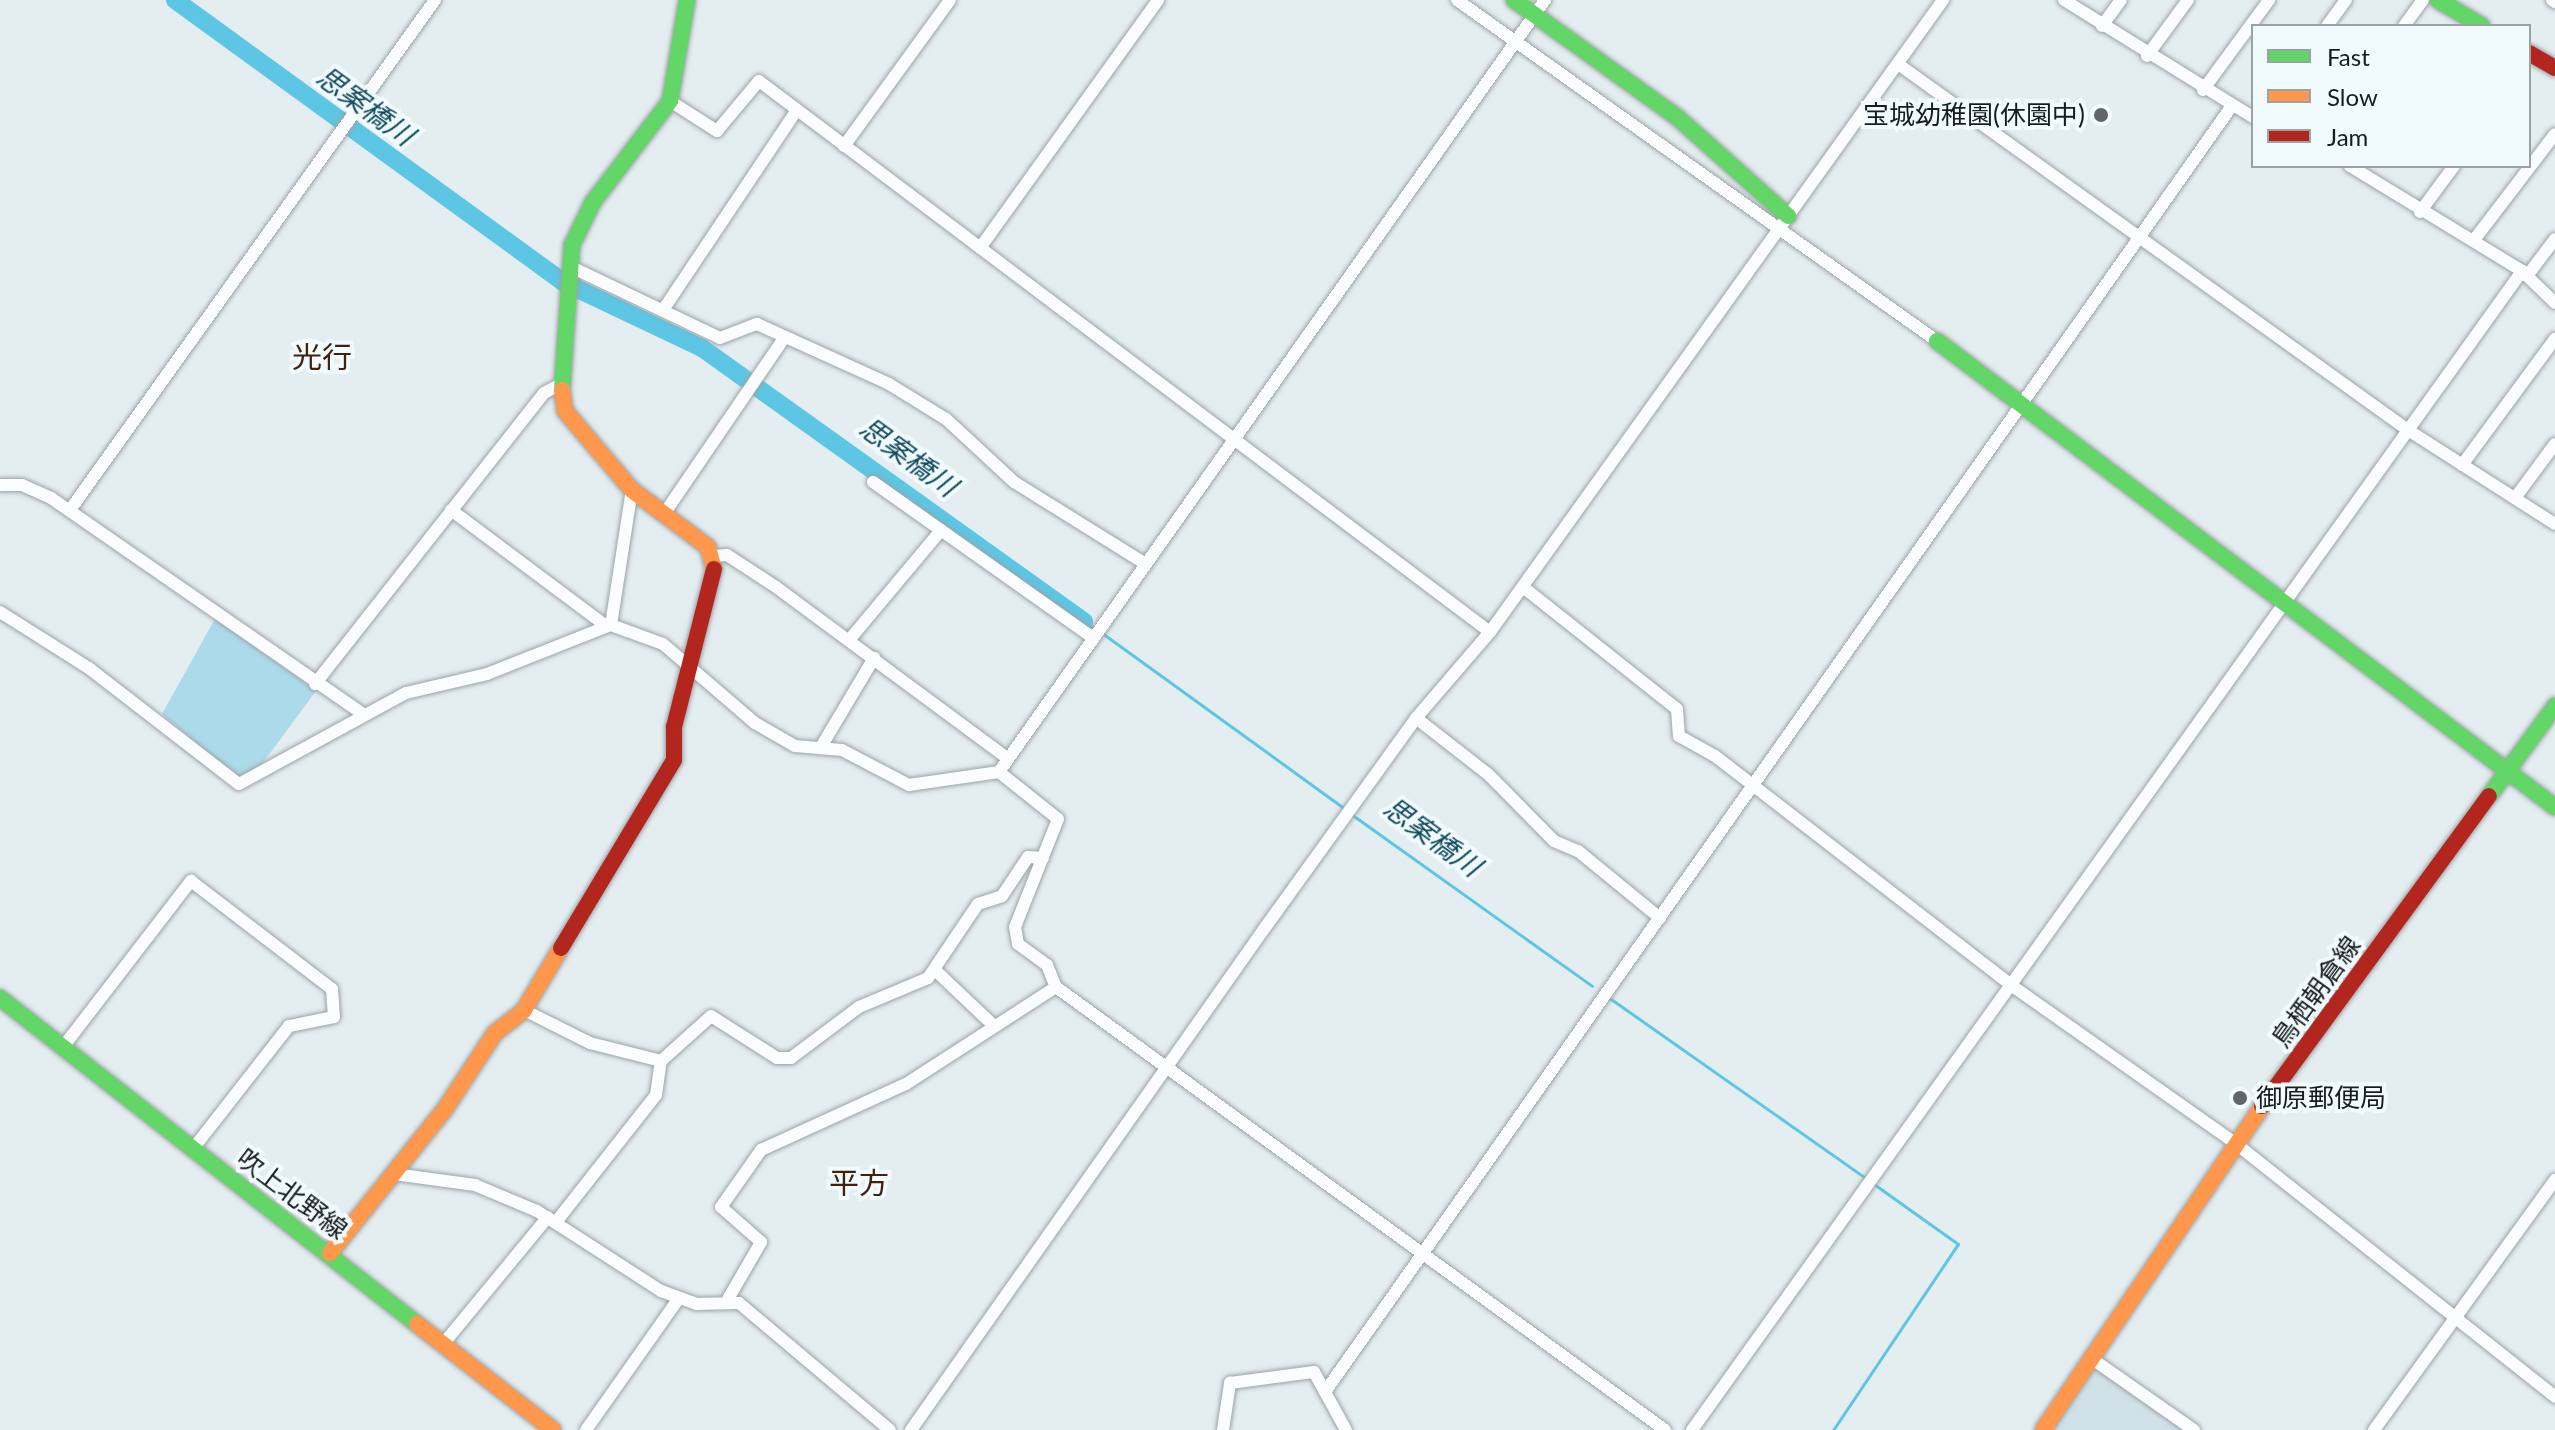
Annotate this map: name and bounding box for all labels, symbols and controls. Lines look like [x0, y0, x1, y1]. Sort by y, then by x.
legend [2251, 24, 2531, 168]
text: Fast [2327, 42, 2370, 71]
water label: 思案橋川 [311, 58, 421, 152]
text: Slow [2327, 82, 2378, 111]
place label: 宝城幼稚園(休園中) [1863, 99, 2085, 131]
marker: 宝城幼稚園(休園中) [2092, 106, 2110, 124]
text: Jam [2327, 122, 2368, 151]
district label: 光行 [292, 338, 352, 374]
water label: 思案橋川 [854, 409, 964, 503]
water label: 思案橋川 [1378, 789, 1488, 883]
street label: 鳥栖朝倉線 [2265, 930, 2367, 1054]
place label: 御原郵便局 [2256, 1082, 2386, 1114]
marker: 御原郵便局 [2231, 1089, 2249, 1107]
street label: 吹上北野線 [231, 1142, 353, 1246]
district label: 平方 [829, 1164, 889, 1200]

